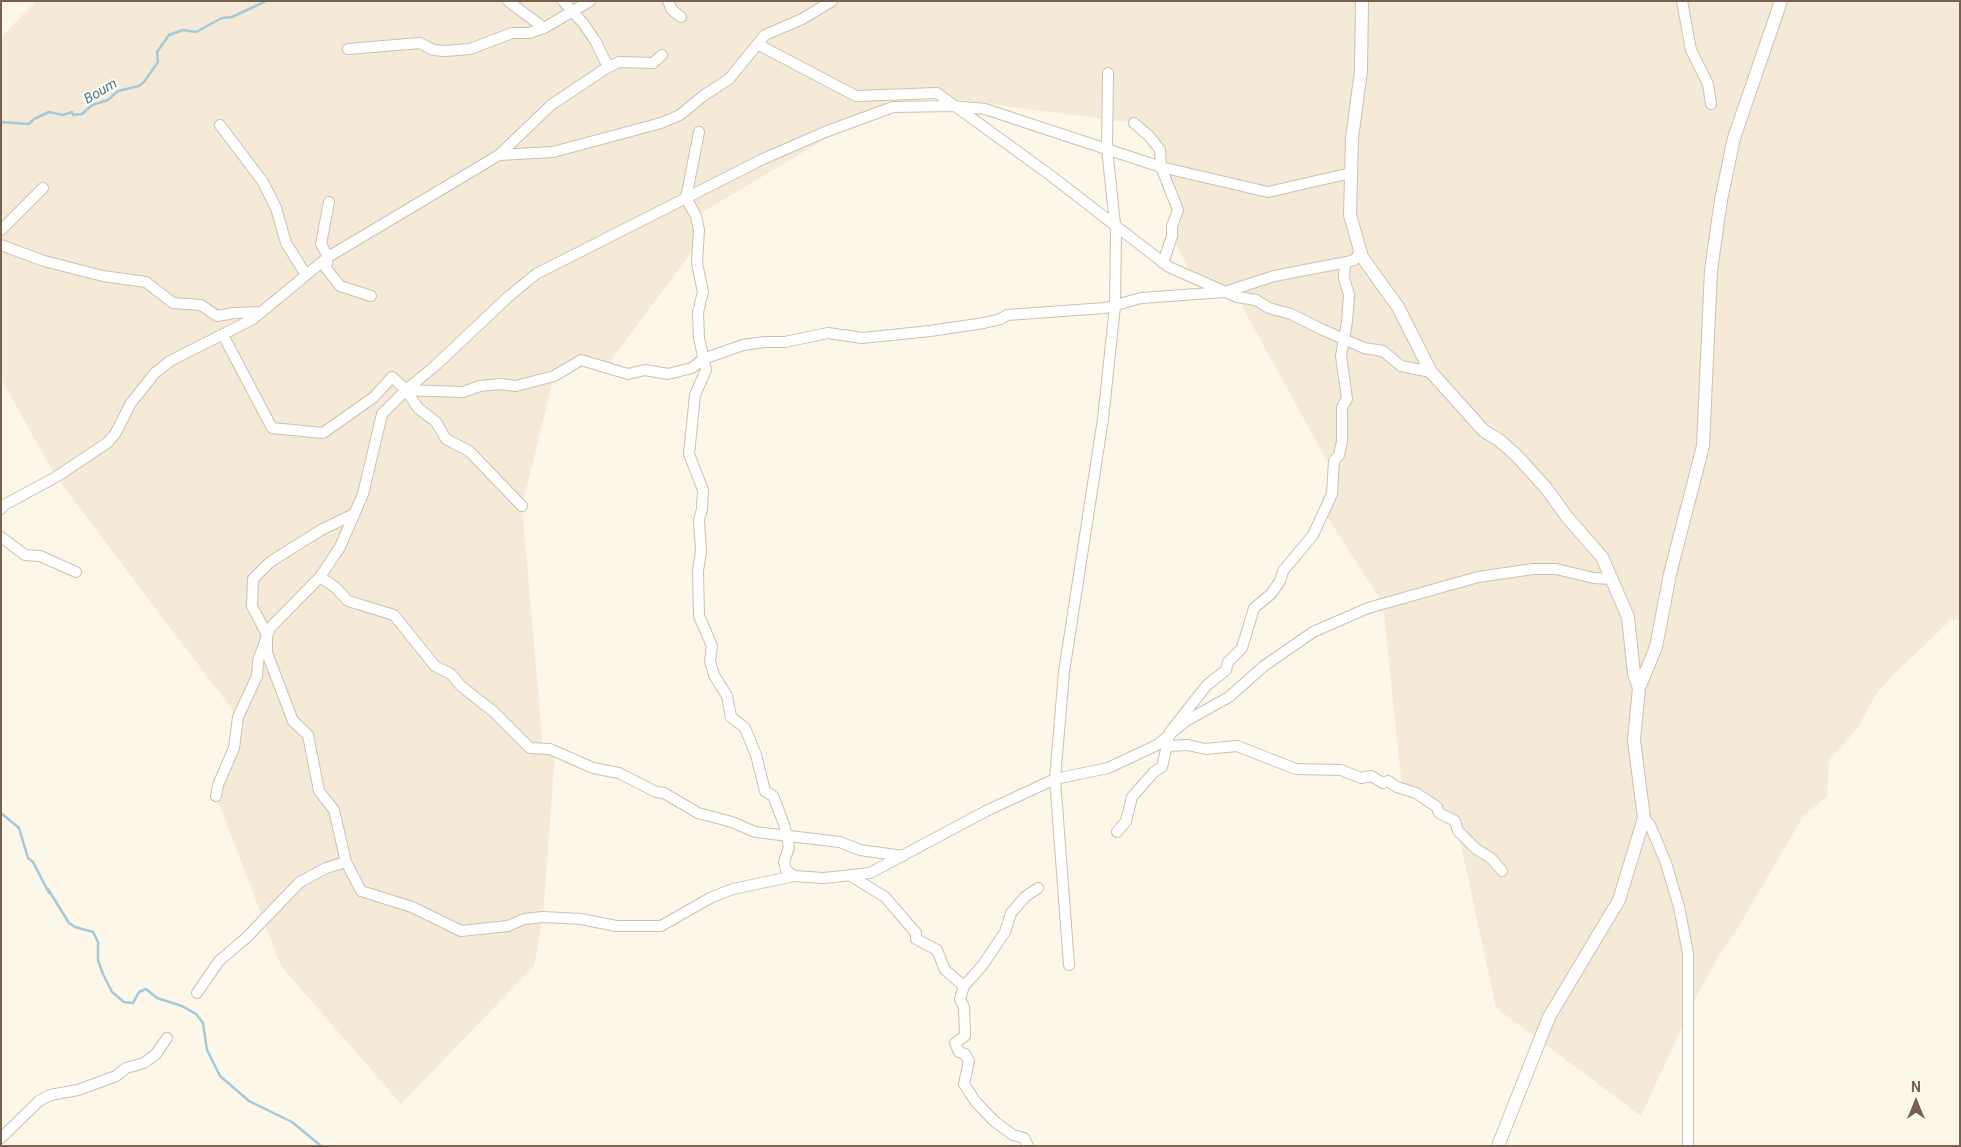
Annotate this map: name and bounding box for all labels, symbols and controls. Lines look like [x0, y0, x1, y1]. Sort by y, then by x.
water label: Boum [81, 76, 121, 108]
north arrow [1891, 1077, 1941, 1127]
text: N [1911, 1079, 1921, 1095]

